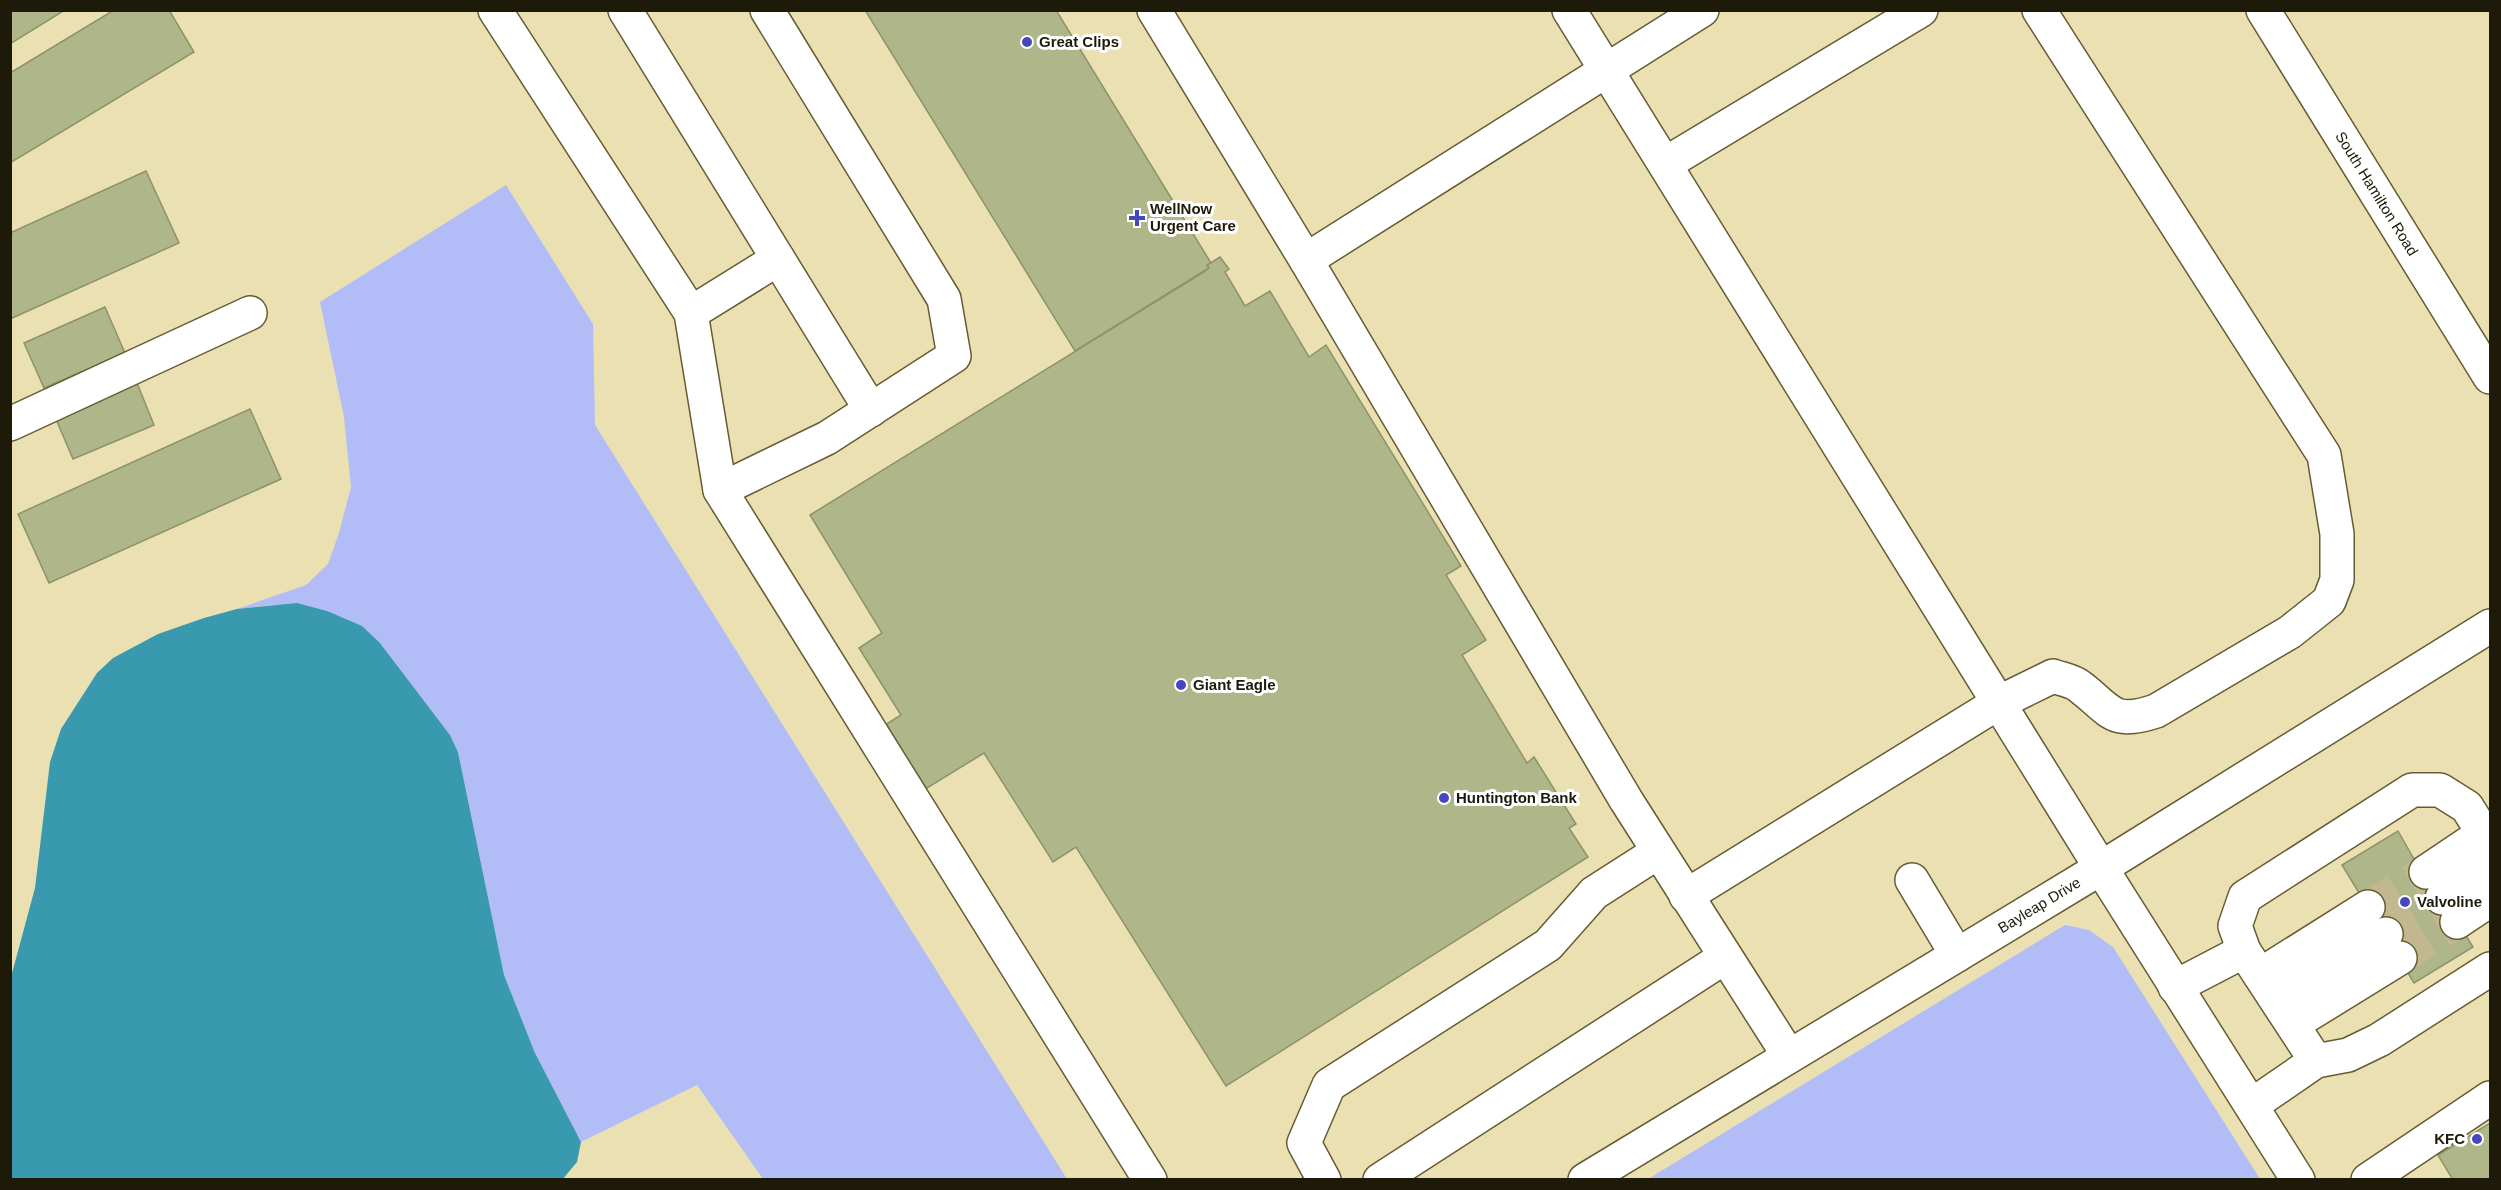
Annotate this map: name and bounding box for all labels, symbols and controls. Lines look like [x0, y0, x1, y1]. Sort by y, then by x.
place label: Great Clips [1039, 33, 1119, 50]
marker: Great Clips [1020, 35, 1034, 49]
street label: South Hamilton Road [2332, 128, 2422, 259]
place label: WellNow Urgent Care [1150, 200, 1236, 234]
marker: WellNow Urgent Care [1128, 209, 1146, 227]
place label: Giant Eagle [1193, 676, 1276, 693]
marker: Giant Eagle [1174, 678, 1188, 692]
place label: Huntington Bank [1456, 789, 1577, 806]
marker: Huntington Bank [1437, 791, 1451, 805]
street label: Bayleap Drive [1995, 873, 2084, 936]
place label: Valvoline [2417, 893, 2482, 910]
marker: Valvoline [2398, 895, 2412, 909]
place label: KFC [2434, 1130, 2465, 1147]
marker: KFC [2470, 1132, 2484, 1146]

